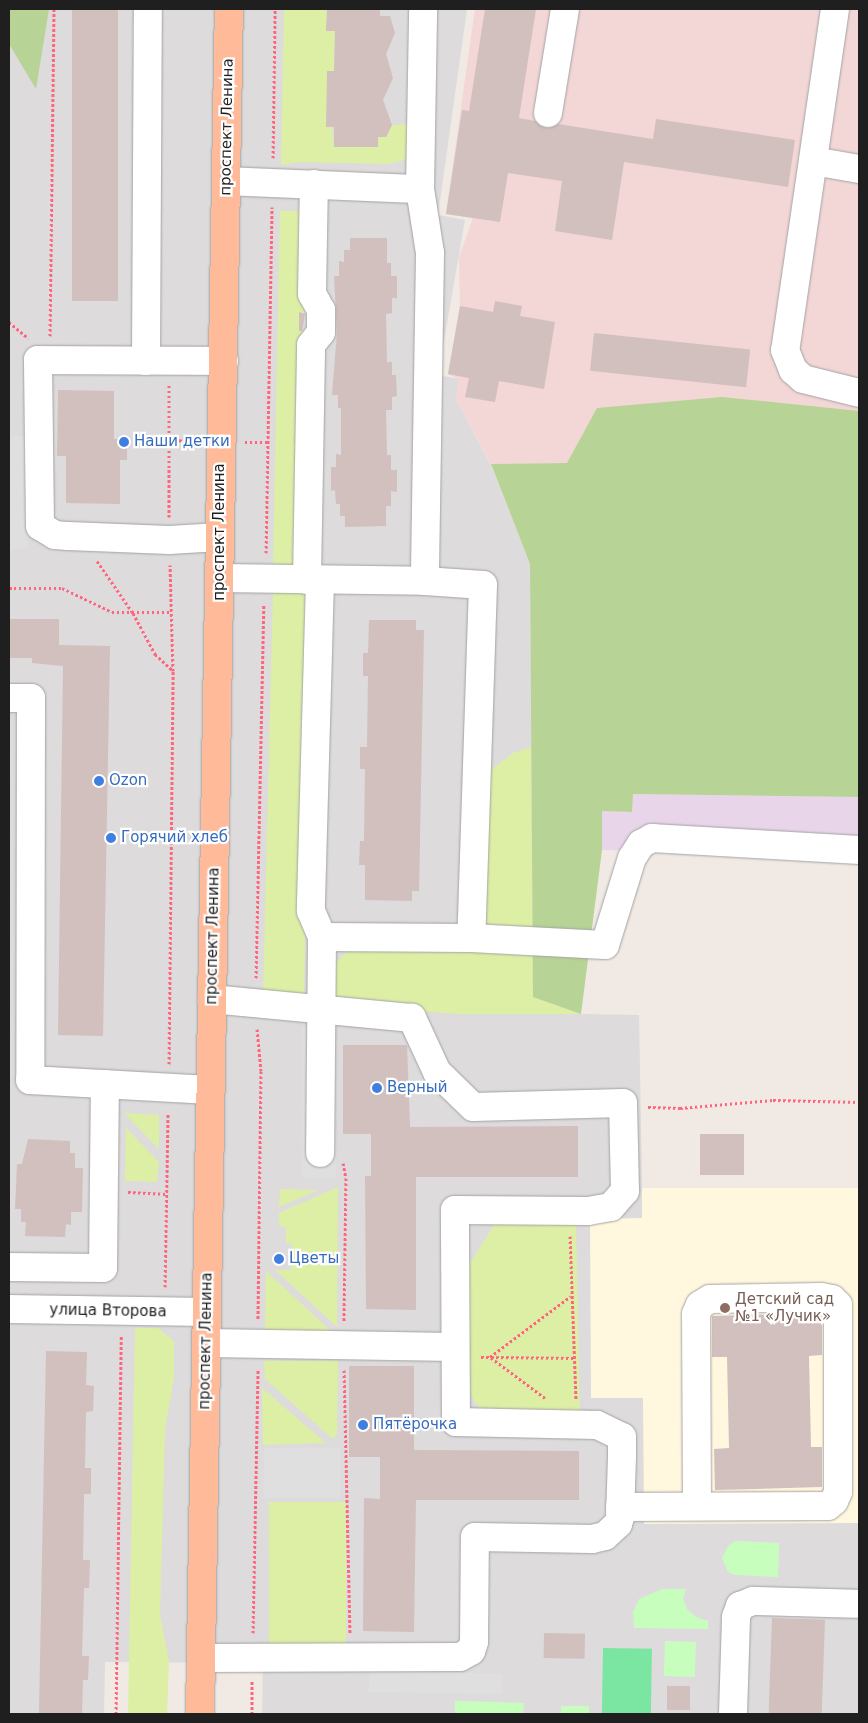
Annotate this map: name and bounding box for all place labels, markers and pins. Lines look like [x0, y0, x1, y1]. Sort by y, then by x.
place label: Наши детки [134, 433, 230, 451]
marker: Наши детки [118, 436, 130, 448]
place label: Ozon [109, 772, 147, 790]
marker: Ozon [93, 775, 105, 787]
place label: Горячий хлеб [121, 829, 228, 847]
marker: Горячий хлеб [105, 832, 117, 844]
place label: Верный [387, 1079, 447, 1097]
marker: Верный [371, 1082, 383, 1094]
place label: Цветы [289, 1250, 339, 1268]
marker: Цветы [273, 1253, 285, 1265]
place label: Детский сад №1 «Лучик» [735, 1290, 834, 1325]
marker: Детский сад №1 «Лучик» [719, 1302, 731, 1314]
place label: Пятёрочка [373, 1416, 457, 1434]
marker: Пятёрочка [357, 1419, 369, 1431]

